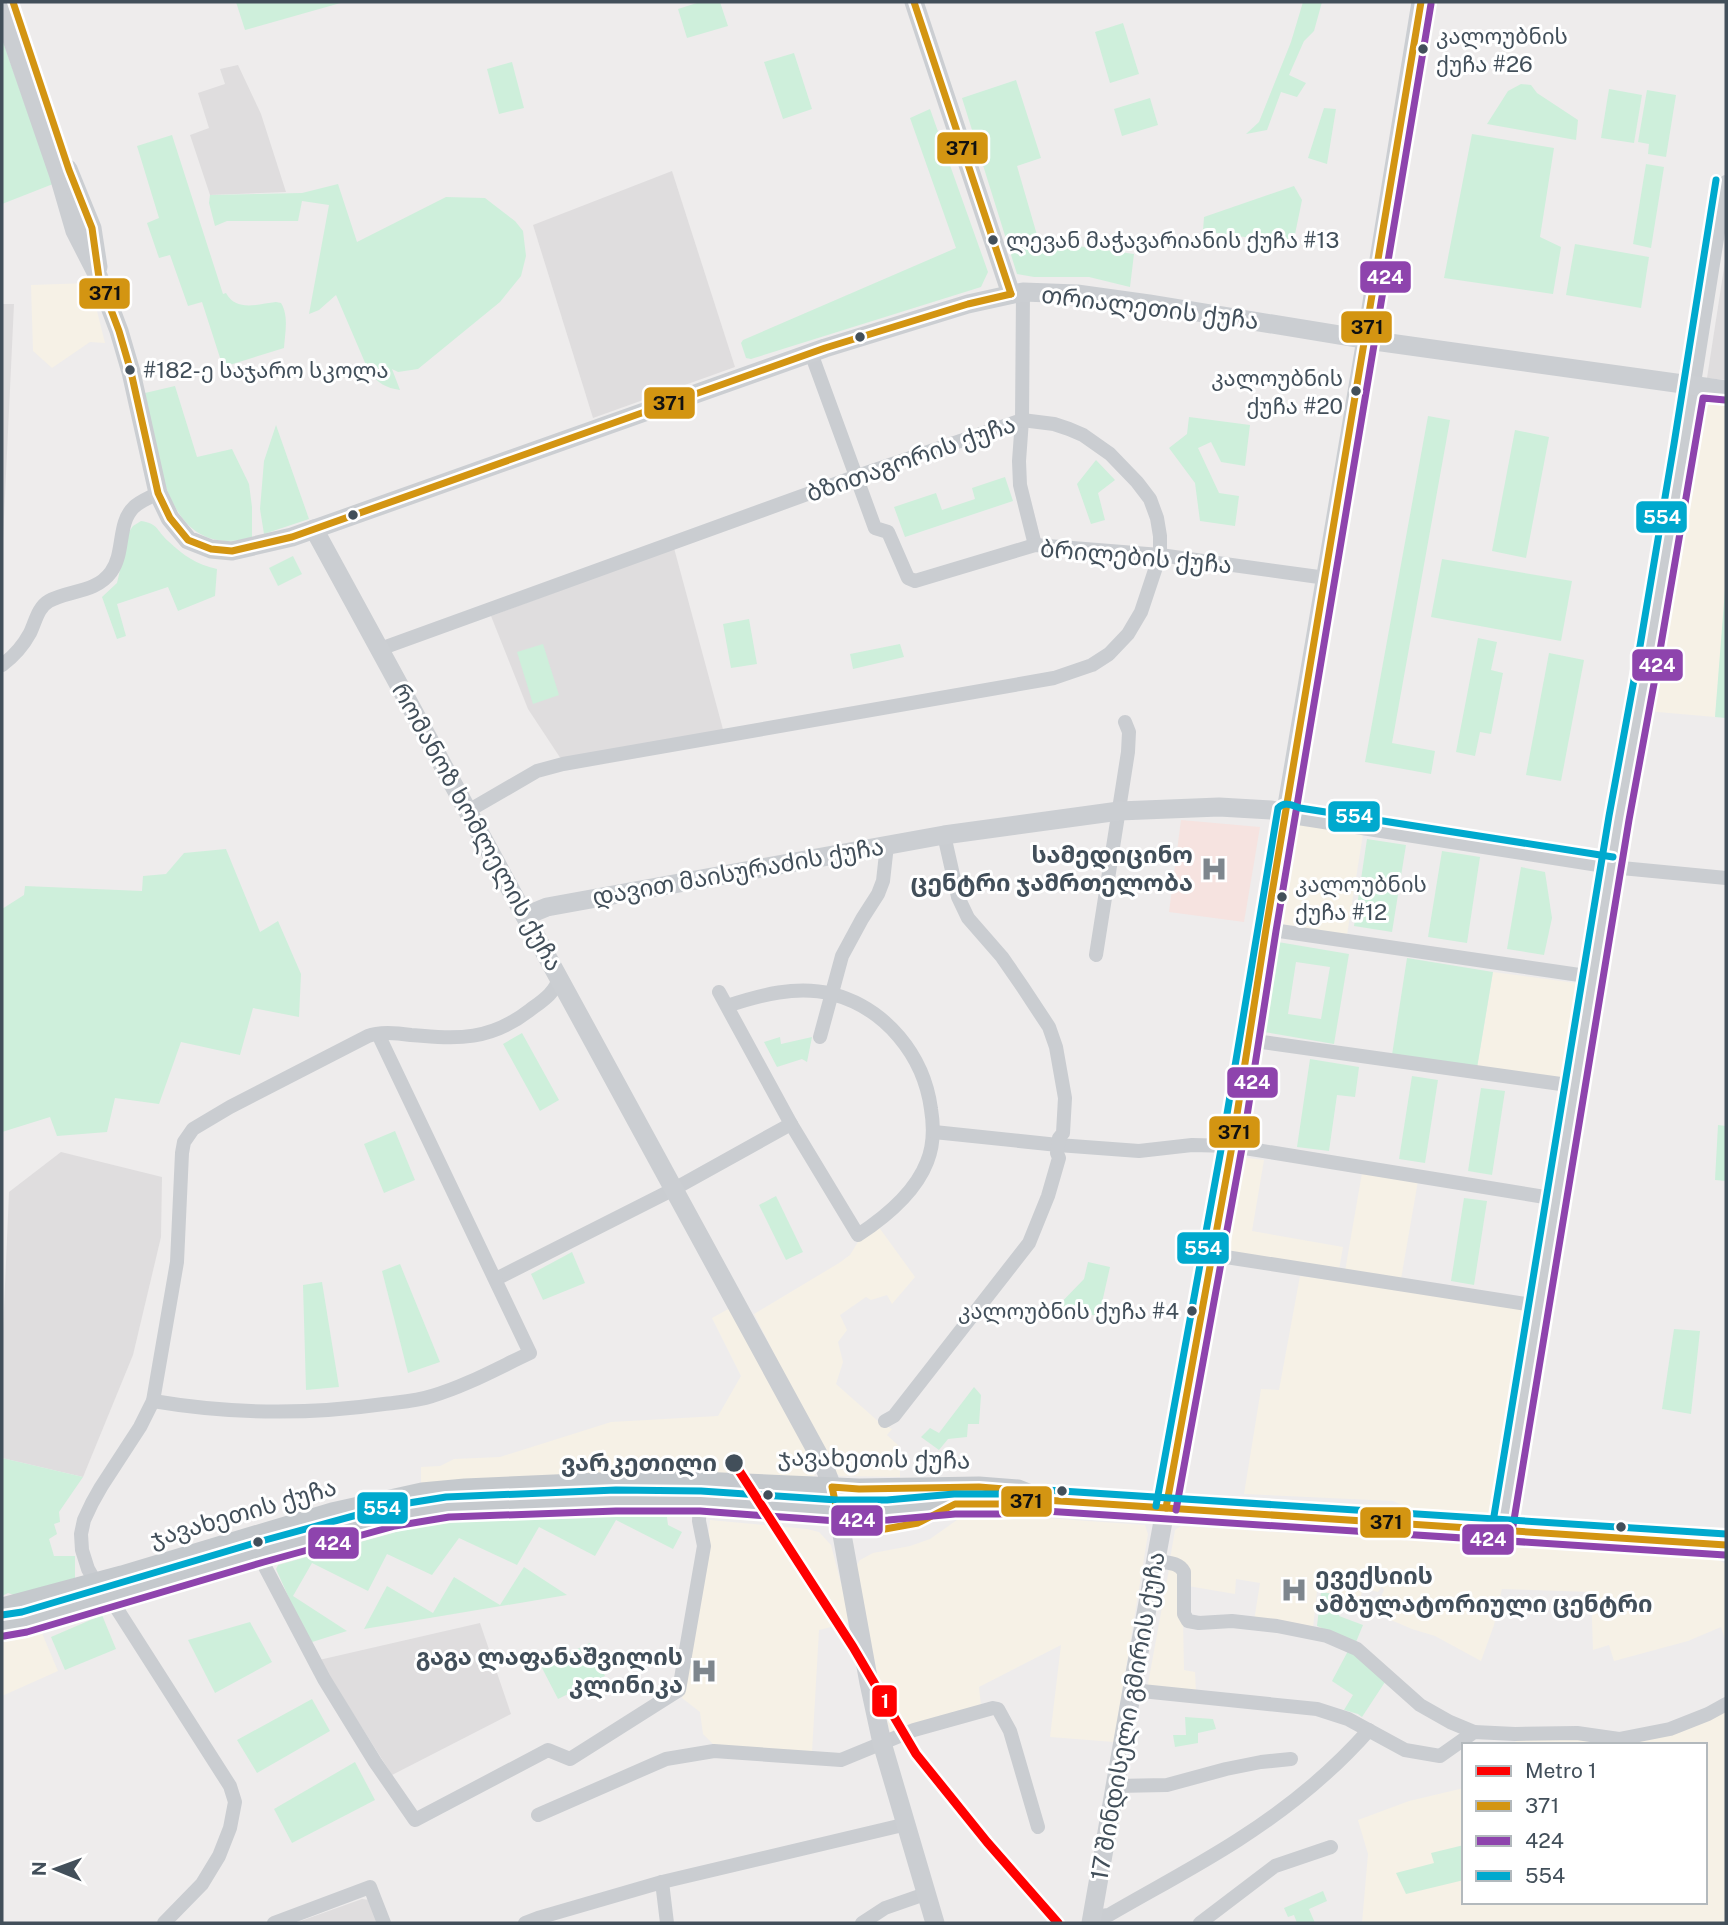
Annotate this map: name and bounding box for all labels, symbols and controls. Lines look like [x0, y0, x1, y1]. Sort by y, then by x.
place label: კალოუბნის ქუჩა #26 [1436, 23, 1568, 77]
marker: კალოუბნის ქუჩა #26 [1416, 42, 1430, 56]
line badge: 371 [936, 131, 989, 165]
text: 371 [946, 137, 978, 159]
place label: ლევან მაჭავარიანის ქუჩა #13 [1006, 227, 1339, 254]
marker: ლევან მაჭავარიანის ქუჩა #13 [986, 233, 1000, 247]
line badge: 424 [1359, 260, 1412, 294]
text: 424 [1367, 266, 1404, 288]
line badge: 371 [78, 277, 131, 310]
street label: თრიალეთის ქუჩა [1040, 280, 1260, 335]
text: 371 [89, 282, 121, 304]
line badge: 371 [1340, 310, 1393, 344]
text: 371 [1351, 316, 1383, 338]
unlabelled marker [853, 330, 867, 344]
place label: #182-ე საჯარო სკოლა [143, 357, 389, 384]
marker: #182-ე საჯარო სკოლა [123, 363, 137, 377]
place label: კალოუბნის ქუჩა #20 [1211, 365, 1343, 419]
marker: კალოუბნის ქუჩა #20 [1349, 384, 1363, 398]
line badge: 371 [643, 386, 696, 420]
text: 371 [653, 392, 685, 414]
street label: ბზითაგორის ქუჩა [802, 409, 1019, 508]
line badge: 554 [1635, 500, 1688, 534]
text: 554 [1643, 506, 1681, 528]
unlabelled marker [346, 508, 360, 522]
street label: ბრილების ქუჩა [1039, 534, 1233, 579]
line badge: 424 [1631, 648, 1684, 682]
text: 424 [1639, 654, 1676, 676]
street label: რომანოზ ხომლელის ქუჩა [386, 678, 569, 976]
line badge: 554 [1327, 800, 1381, 833]
text: 554 [1335, 805, 1373, 827]
street label: დავით მაისურაძის ქუჩა [590, 832, 886, 911]
place label: სამედიცინო ცენტრი ჯამრთელობა [910, 840, 1193, 897]
hospital icon: სამედიცინო ცენტრი ჯამრთელობა [1199, 854, 1229, 884]
place label: კალოუბნის ქუჩა #12 [1295, 871, 1427, 925]
marker: კალოუბნის ქუჩა #12 [1275, 890, 1289, 904]
line badge: 424 [1226, 1066, 1279, 1099]
text: 424 [1234, 1071, 1271, 1093]
line badge: 371 [1208, 1115, 1261, 1149]
text: 371 [1218, 1121, 1250, 1143]
line badge: 554 [1176, 1231, 1230, 1265]
text: 554 [1184, 1237, 1222, 1259]
place label: კალოუბნის ქუჩა #4 [958, 1298, 1179, 1325]
marker: კალოუბნის ქუჩა #4 [1185, 1304, 1199, 1318]
street label: ჯავახეთის ქუჩა [777, 1442, 971, 1475]
place label: ვარკეთილი [561, 1448, 717, 1477]
marker: ვარკეთილი [723, 1452, 745, 1474]
street label: ჯავახეთის ქუჩა [146, 1472, 339, 1553]
unlabelled marker [1055, 1484, 1069, 1498]
line badge: 371 [1000, 1485, 1053, 1518]
unlabelled marker [761, 1488, 775, 1502]
text: 371 [1010, 1490, 1042, 1512]
line badge: 554 [356, 1491, 409, 1525]
text: 554 [363, 1497, 401, 1519]
line badge: 424 [830, 1504, 884, 1537]
line badge: 371 [1359, 1506, 1412, 1539]
text: 424 [839, 1509, 876, 1531]
text: 371 [1370, 1511, 1402, 1533]
unlabelled marker [1614, 1520, 1628, 1534]
line badge: 424 [1461, 1523, 1515, 1556]
line badge: 424 [307, 1526, 360, 1560]
text: 424 [1470, 1528, 1507, 1550]
text: 424 [315, 1532, 352, 1554]
unlabelled marker [251, 1535, 265, 1549]
street label: 17 შინდისელი გმირის ქუჩა [1084, 1549, 1171, 1883]
place label: ევექსიის ამბულატორიული ცენტრი [1315, 1561, 1653, 1618]
hospital icon: ევექსიის ამბულატორიული ცენტრი [1279, 1575, 1309, 1605]
place label: გაგა ლაფანაშვილის კლინიკა [416, 1642, 683, 1699]
hospital icon: გაგა ლაფანაშვილის კლინიკა [689, 1656, 719, 1686]
line badge: 1 [871, 1684, 898, 1718]
text: 1 [881, 1690, 889, 1712]
legend [1462, 1743, 1707, 1904]
text: Metro 1 [1525, 1758, 1596, 1783]
text: 371 [1525, 1793, 1559, 1818]
text: 424 [1525, 1828, 1564, 1853]
north arrow [21, 1834, 91, 1904]
text: N [28, 1861, 50, 1876]
text: 554 [1525, 1863, 1565, 1888]

